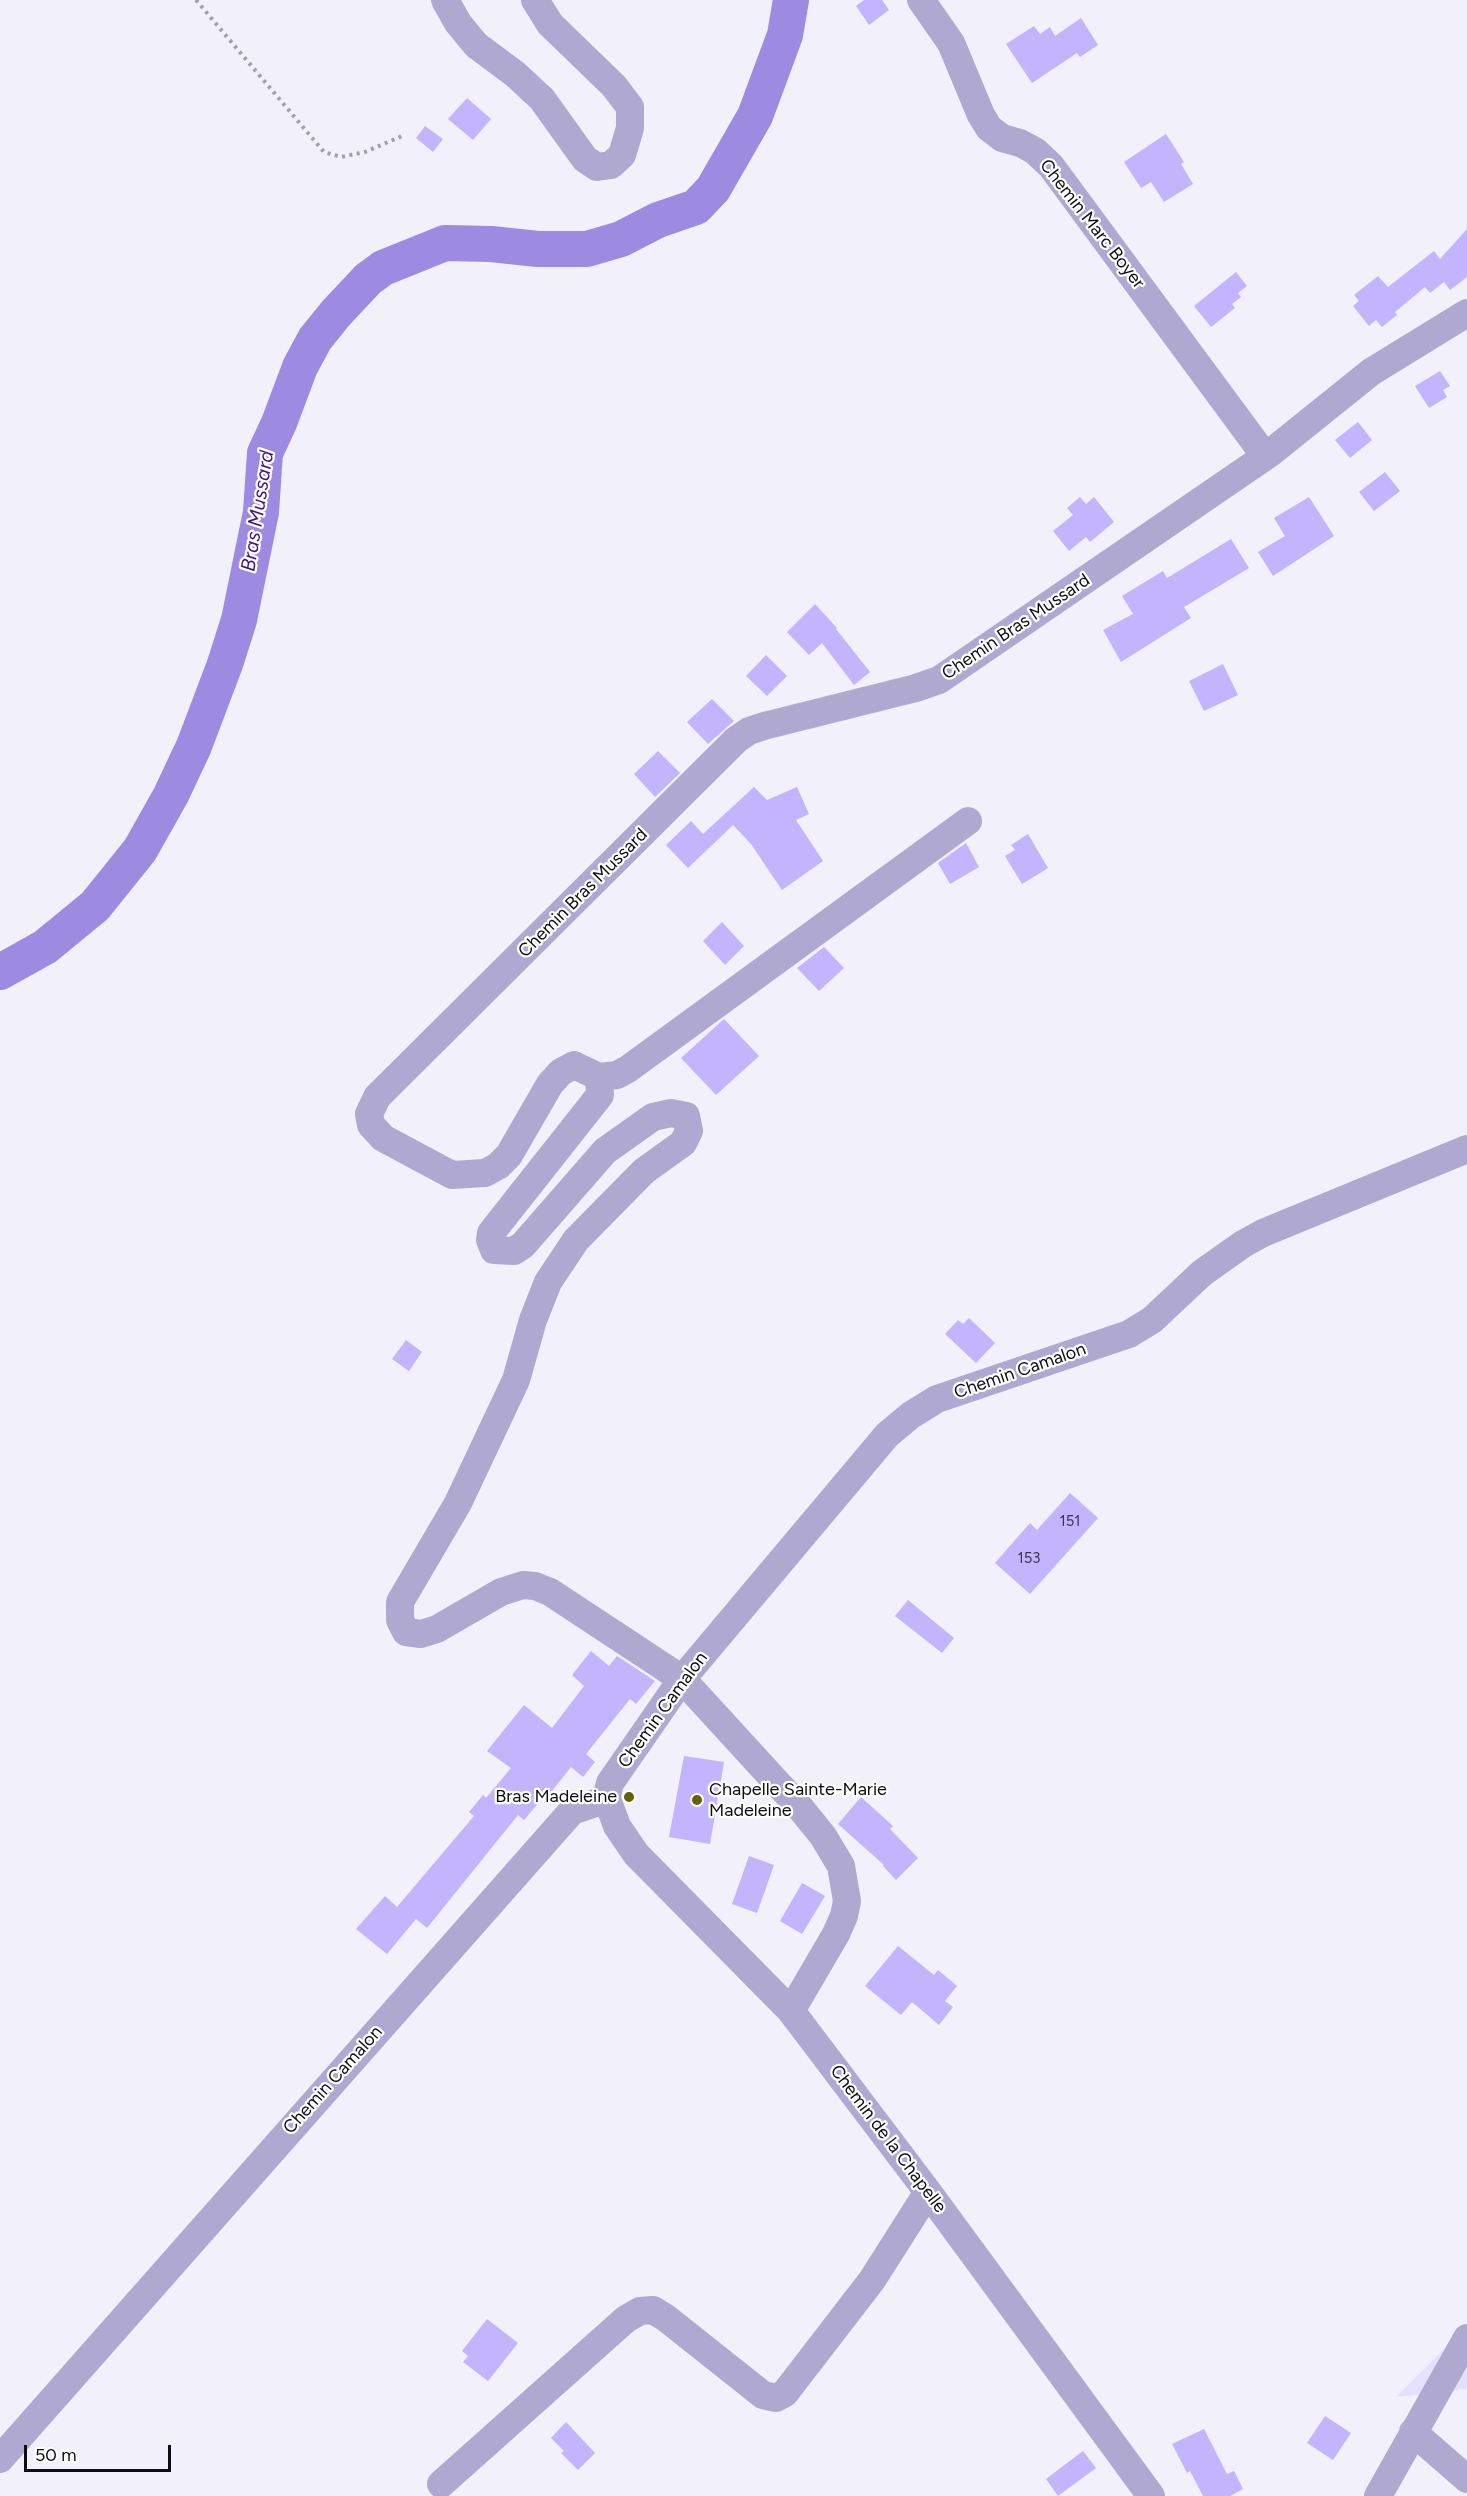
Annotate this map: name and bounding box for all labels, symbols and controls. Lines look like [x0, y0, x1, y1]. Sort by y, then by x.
street label: Chemin Marc Boyer [1035, 155, 1149, 293]
water label: Bras Mussard [237, 449, 279, 573]
street label: Chemin Bras Mussard [938, 569, 1094, 685]
street label: Chemin Bras Mussard [514, 824, 652, 962]
street label: Chemin Camalon [951, 1338, 1089, 1404]
house number: 151 [1059, 1513, 1081, 1531]
house number: 153 [1018, 1550, 1040, 1568]
street label: Chemin Camalon [614, 1648, 712, 1772]
place label: Chapelle Sainte-Marie Madeleine [709, 1779, 887, 1822]
place label: Bras Madeleine [495, 1786, 617, 1808]
marker: Bras Madeleine [622, 1790, 636, 1804]
marker: Chapelle Sainte-Marie Madeleine [690, 1793, 704, 1807]
street label: Chemin Camalon [279, 2022, 387, 2138]
street label: Chemin de la Chapelle [825, 2061, 951, 2217]
scale bar [27, 2433, 174, 2471]
text: 50 m [35, 2444, 77, 2466]

